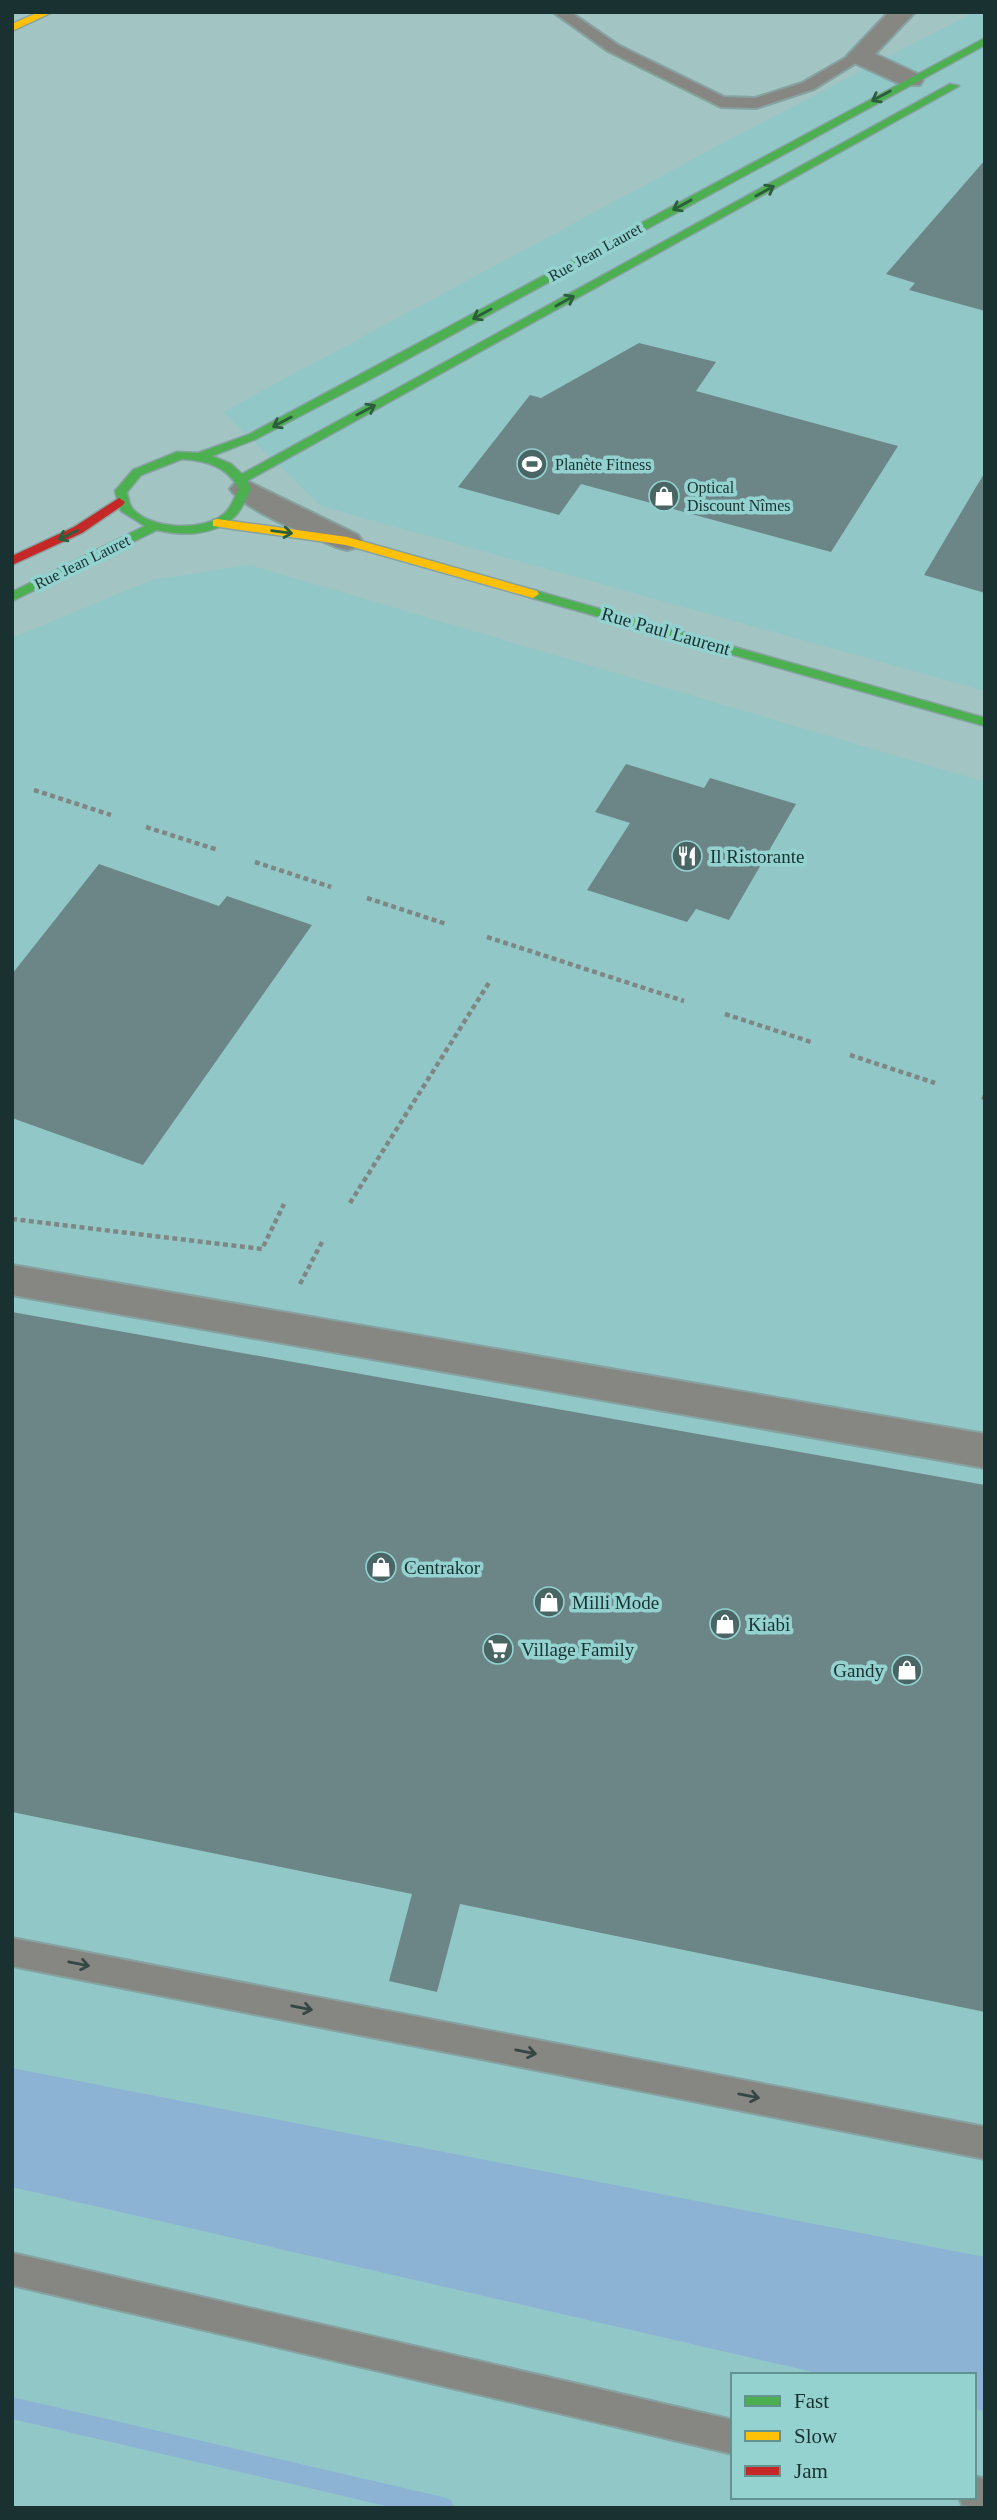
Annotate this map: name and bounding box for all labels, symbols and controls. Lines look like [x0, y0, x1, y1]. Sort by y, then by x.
one-way arrow [872, 89, 892, 103]
one-way arrow [754, 184, 775, 197]
one-way arrow [672, 198, 692, 212]
street label: Rue Jean Lauret [545, 219, 645, 285]
one-way arrow [555, 294, 575, 308]
one-way arrow [472, 308, 493, 321]
one-way arrow [355, 403, 376, 416]
one-way arrow [272, 415, 292, 429]
sports icon: Planète Fitness [515, 447, 549, 481]
place label: Planète Fitness [555, 456, 651, 473]
shop icon: Optical Discount Nîmes [647, 479, 681, 513]
place label: Optical Discount Nîmes [687, 479, 791, 514]
one-way arrow [270, 525, 293, 538]
one-way arrow [57, 529, 78, 542]
street label: Rue Jean Lauret [32, 531, 133, 592]
street label: Rue Paul Laurent [599, 603, 733, 660]
restaurant icon: Il Ristorante [670, 839, 704, 873]
place label: Il Ristorante [710, 846, 804, 867]
shop icon: Centrakor [364, 1550, 398, 1584]
place label: Centrakor [404, 1557, 481, 1578]
shop icon: Milli Mode [532, 1585, 566, 1619]
place label: Milli Mode [572, 1592, 659, 1613]
shop icon: Kiabi [708, 1607, 742, 1641]
place label: Kiabi [748, 1614, 790, 1635]
supermarket icon: Village Family [481, 1632, 515, 1666]
place label: Village Family [521, 1639, 635, 1660]
shop icon: Gandy [890, 1653, 924, 1687]
place label: Gandy [833, 1660, 884, 1681]
one-way arrow [67, 1958, 90, 1972]
one-way arrow [290, 2002, 313, 2016]
one-way arrow [514, 2046, 537, 2060]
one-way arrow [737, 2090, 760, 2104]
legend [731, 2373, 976, 2499]
text: Fast [794, 2389, 829, 2413]
text: Slow [794, 2424, 838, 2448]
text: Jam [794, 2459, 828, 2483]

